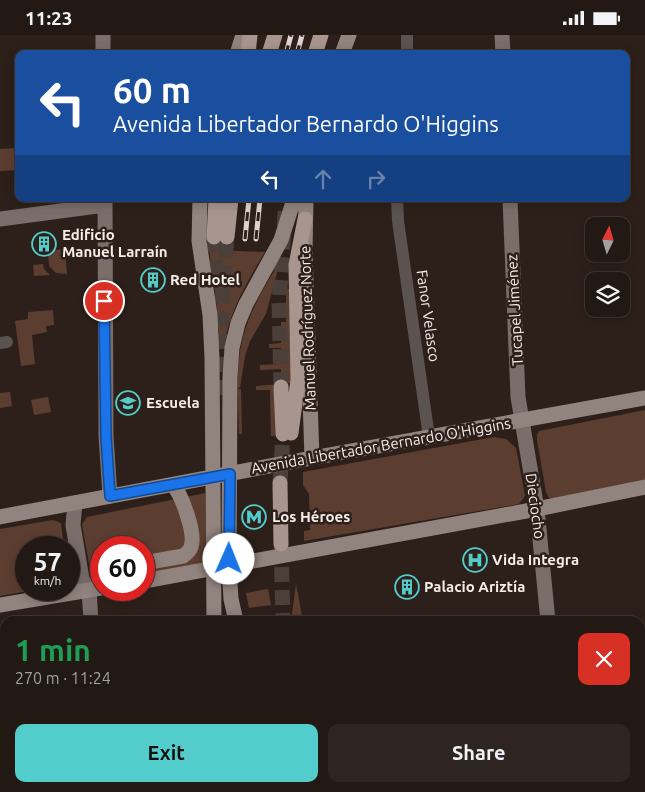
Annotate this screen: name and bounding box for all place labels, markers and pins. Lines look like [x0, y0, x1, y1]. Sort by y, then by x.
place label: Edificio Manuel Larraín [62, 226, 168, 260]
building icon: Edificio Manuel Larraín [31, 231, 57, 257]
building icon: Red Hotel [140, 267, 166, 293]
place label: Red Hotel [170, 271, 241, 288]
pin [83, 280, 125, 322]
school or university icon: Escuela [115, 390, 141, 416]
place label: Escuela [146, 394, 200, 411]
metro station icon: Los Héroes [241, 504, 267, 530]
place label: Los Héroes [272, 508, 350, 525]
hospital icon: Vida Integra [462, 547, 488, 573]
place label: Vida Integra [492, 551, 579, 568]
building icon: Palacio Ariztía [394, 574, 420, 600]
place label: Palacio Ariztía [424, 578, 525, 595]

